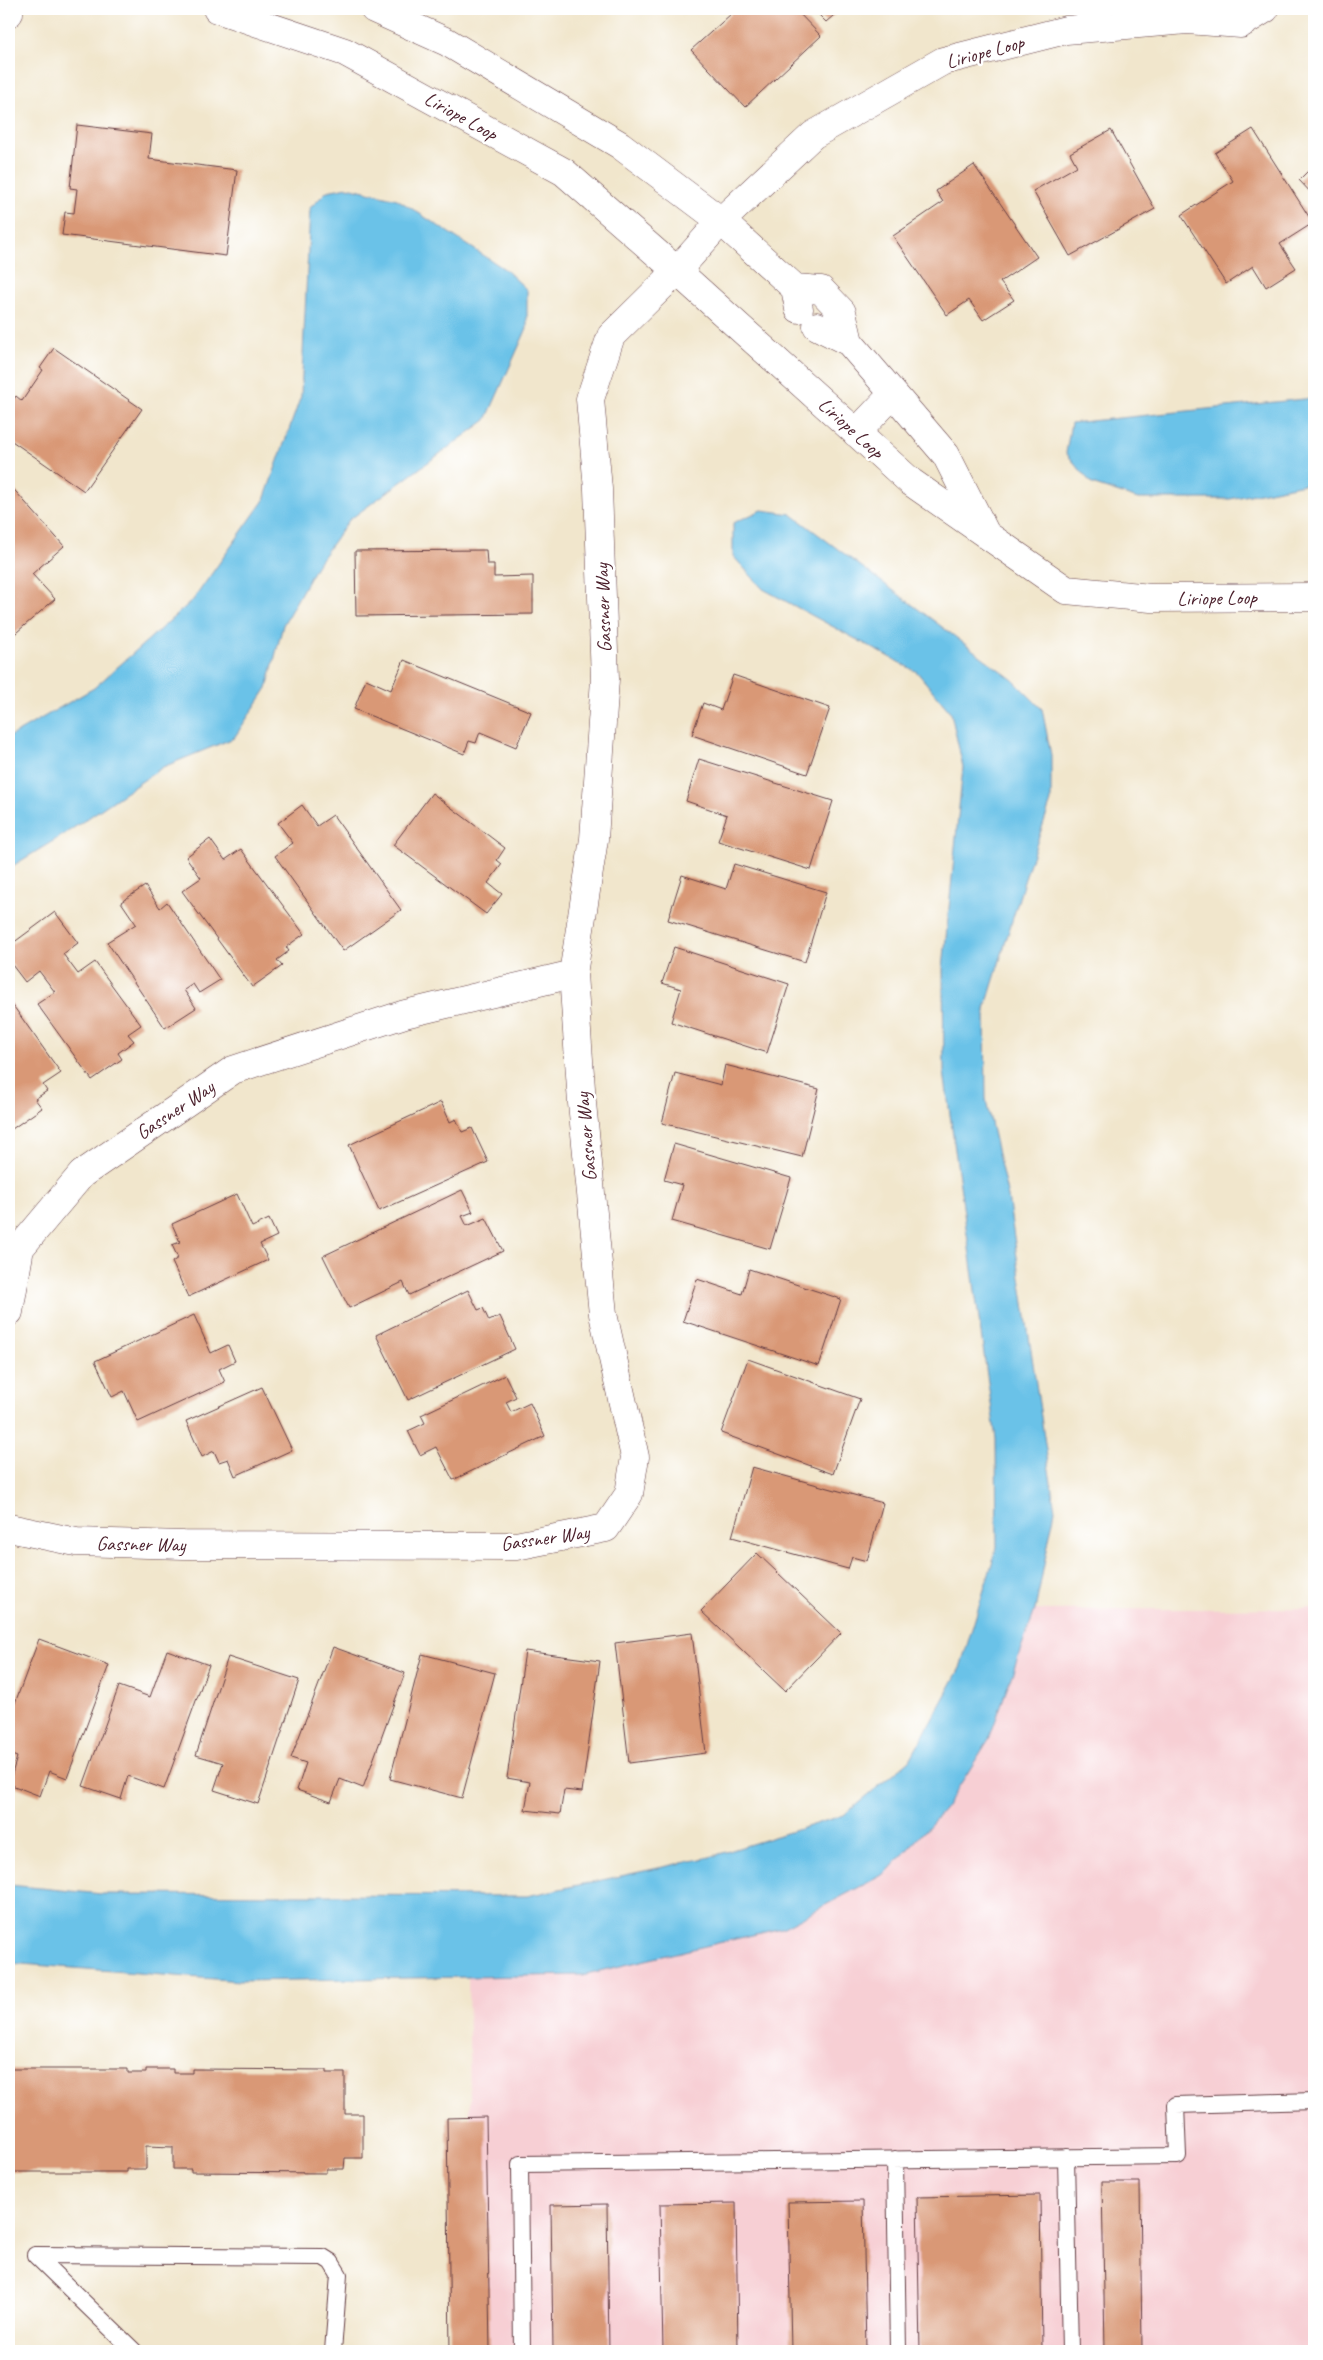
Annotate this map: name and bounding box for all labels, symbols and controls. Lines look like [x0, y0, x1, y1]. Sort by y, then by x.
street label: Liriope Loop [943, 29, 1028, 74]
street label: Liriope Loop [420, 86, 503, 147]
street label: Liriope Loop [813, 392, 890, 465]
street label: Gassner Way [589, 562, 617, 653]
street label: Liriope Loop [1177, 585, 1258, 611]
street label: Gassner Way [131, 1074, 220, 1145]
street label: Gassner Way [570, 1090, 602, 1182]
street label: Gassner Way [499, 1519, 592, 1557]
street label: Gassner Way [96, 1531, 187, 1557]

